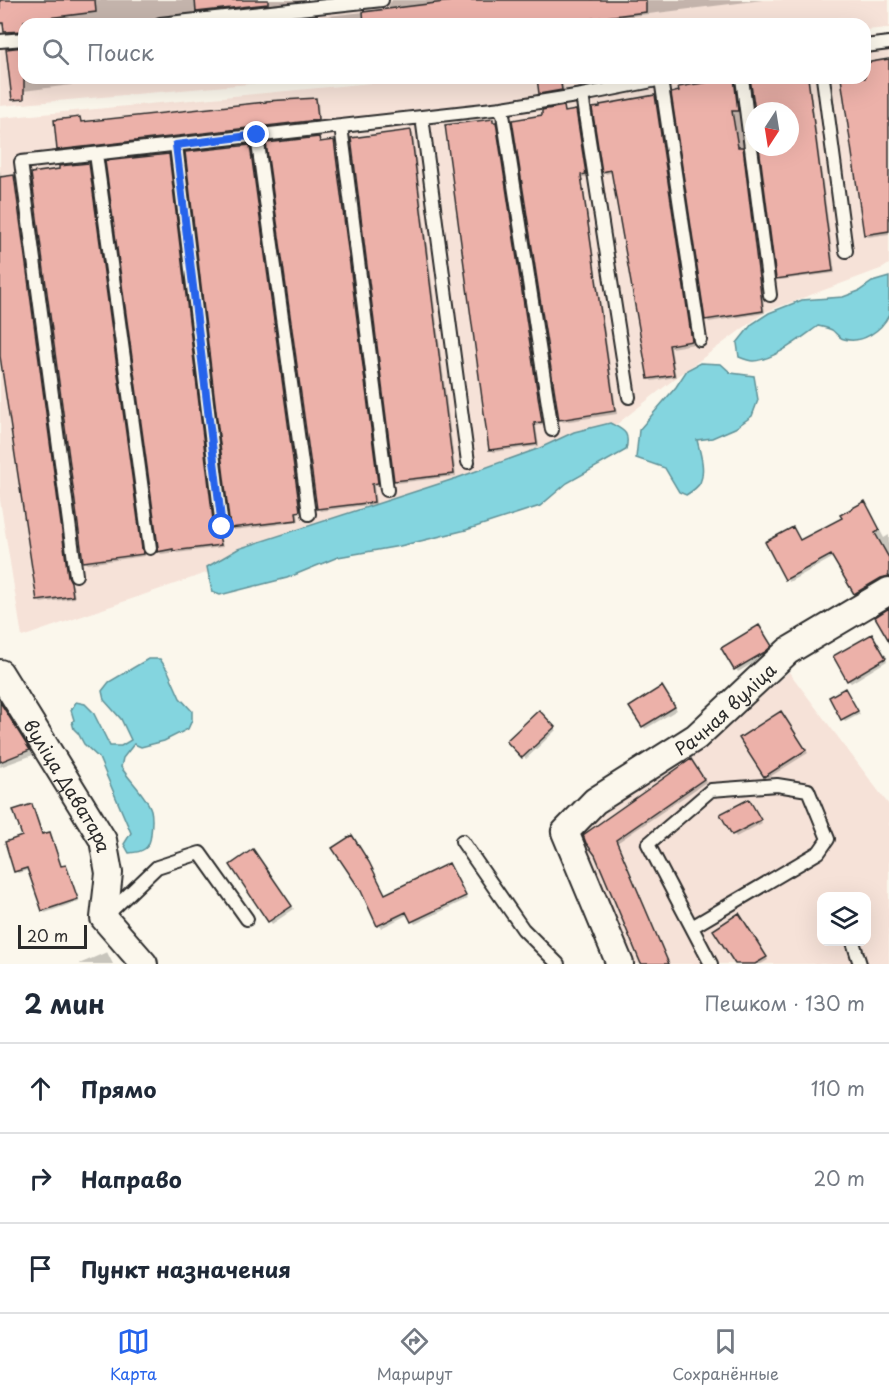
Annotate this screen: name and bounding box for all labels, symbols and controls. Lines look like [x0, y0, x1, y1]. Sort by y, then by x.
search box [18, 18, 871, 84]
icon: search [39, 35, 72, 68]
text: Поиск [87, 35, 154, 68]
north arrow [745, 102, 799, 156]
route end [243, 121, 269, 147]
route start [208, 513, 234, 539]
street label: Рачная вуліца [669, 656, 781, 761]
street label: вуліца Даватара [18, 713, 119, 855]
map controls [817, 892, 871, 946]
button: layers [817, 892, 871, 946]
scale bar [18, 922, 87, 950]
text: 20 m [27, 923, 68, 947]
text: 2 мин [24, 984, 105, 1023]
text: Пешком · 130 m [704, 988, 865, 1018]
icon: ahead [24, 1072, 57, 1105]
text: Прямо [81, 1072, 156, 1105]
text: 110 m [811, 1073, 865, 1103]
icon: right [24, 1162, 57, 1195]
text: Направо [81, 1162, 182, 1195]
text: 20 m [813, 1163, 865, 1193]
icon: arrive [24, 1252, 57, 1285]
text: Пункт назначения [81, 1252, 291, 1285]
tab: Карта [110, 1325, 157, 1385]
tab: Маршрут [377, 1325, 452, 1385]
tab: Сохранённые [672, 1325, 779, 1385]

